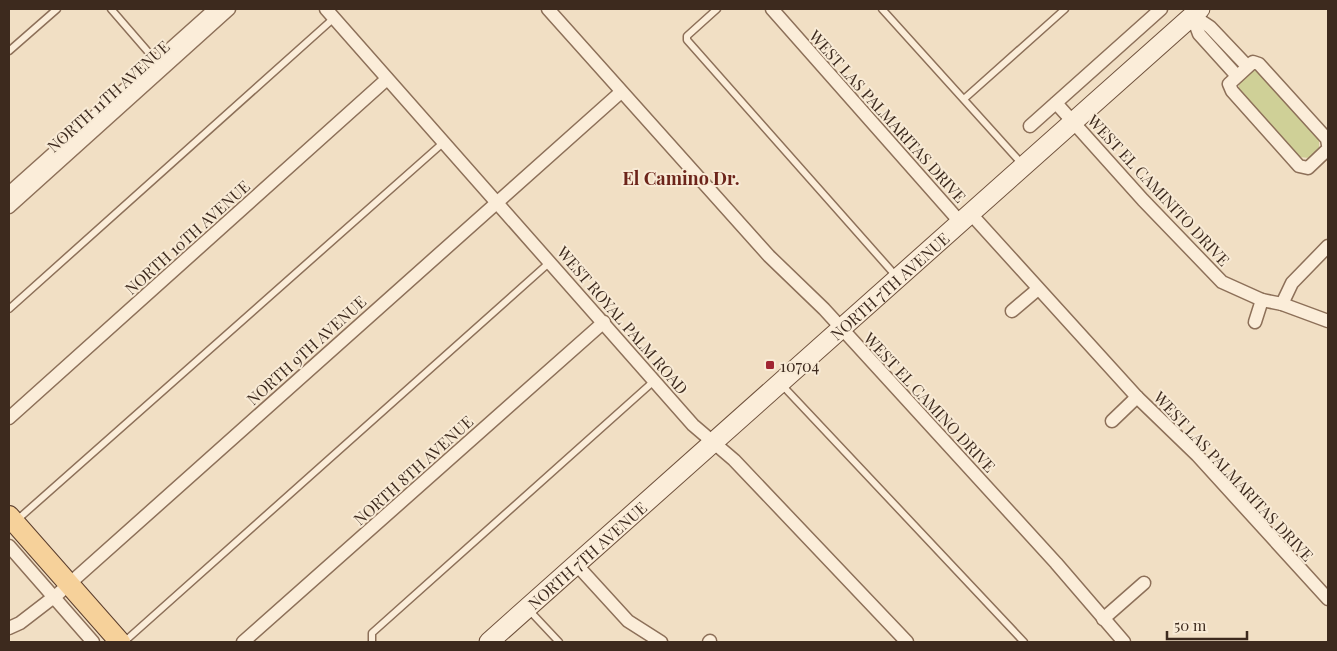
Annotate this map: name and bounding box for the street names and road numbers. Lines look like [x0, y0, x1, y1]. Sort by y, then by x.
street label: WEST LAS PALMARITAS DRIVE [804, 25, 971, 207]
street label: NORTH 11TH AVENUE [42, 35, 174, 157]
street label: WEST EL CAMINITO DRIVE [1083, 109, 1235, 270]
street label: NORTH 10TH AVENUE [120, 175, 254, 299]
street label: NORTH 7TH AVENUE [825, 227, 953, 344]
street label: WEST ROYAL PALM ROAD [552, 241, 693, 398]
street label: NORTH 9TH AVENUE [242, 291, 370, 409]
street label: WEST EL CAMINO DRIVE [859, 327, 1000, 476]
street label: WEST LAS PALMARITAS DRIVE [1149, 386, 1318, 565]
street label: NORTH 8TH AVENUE [349, 411, 477, 529]
street label: NORTH 7TH AVENUE [523, 496, 651, 613]

